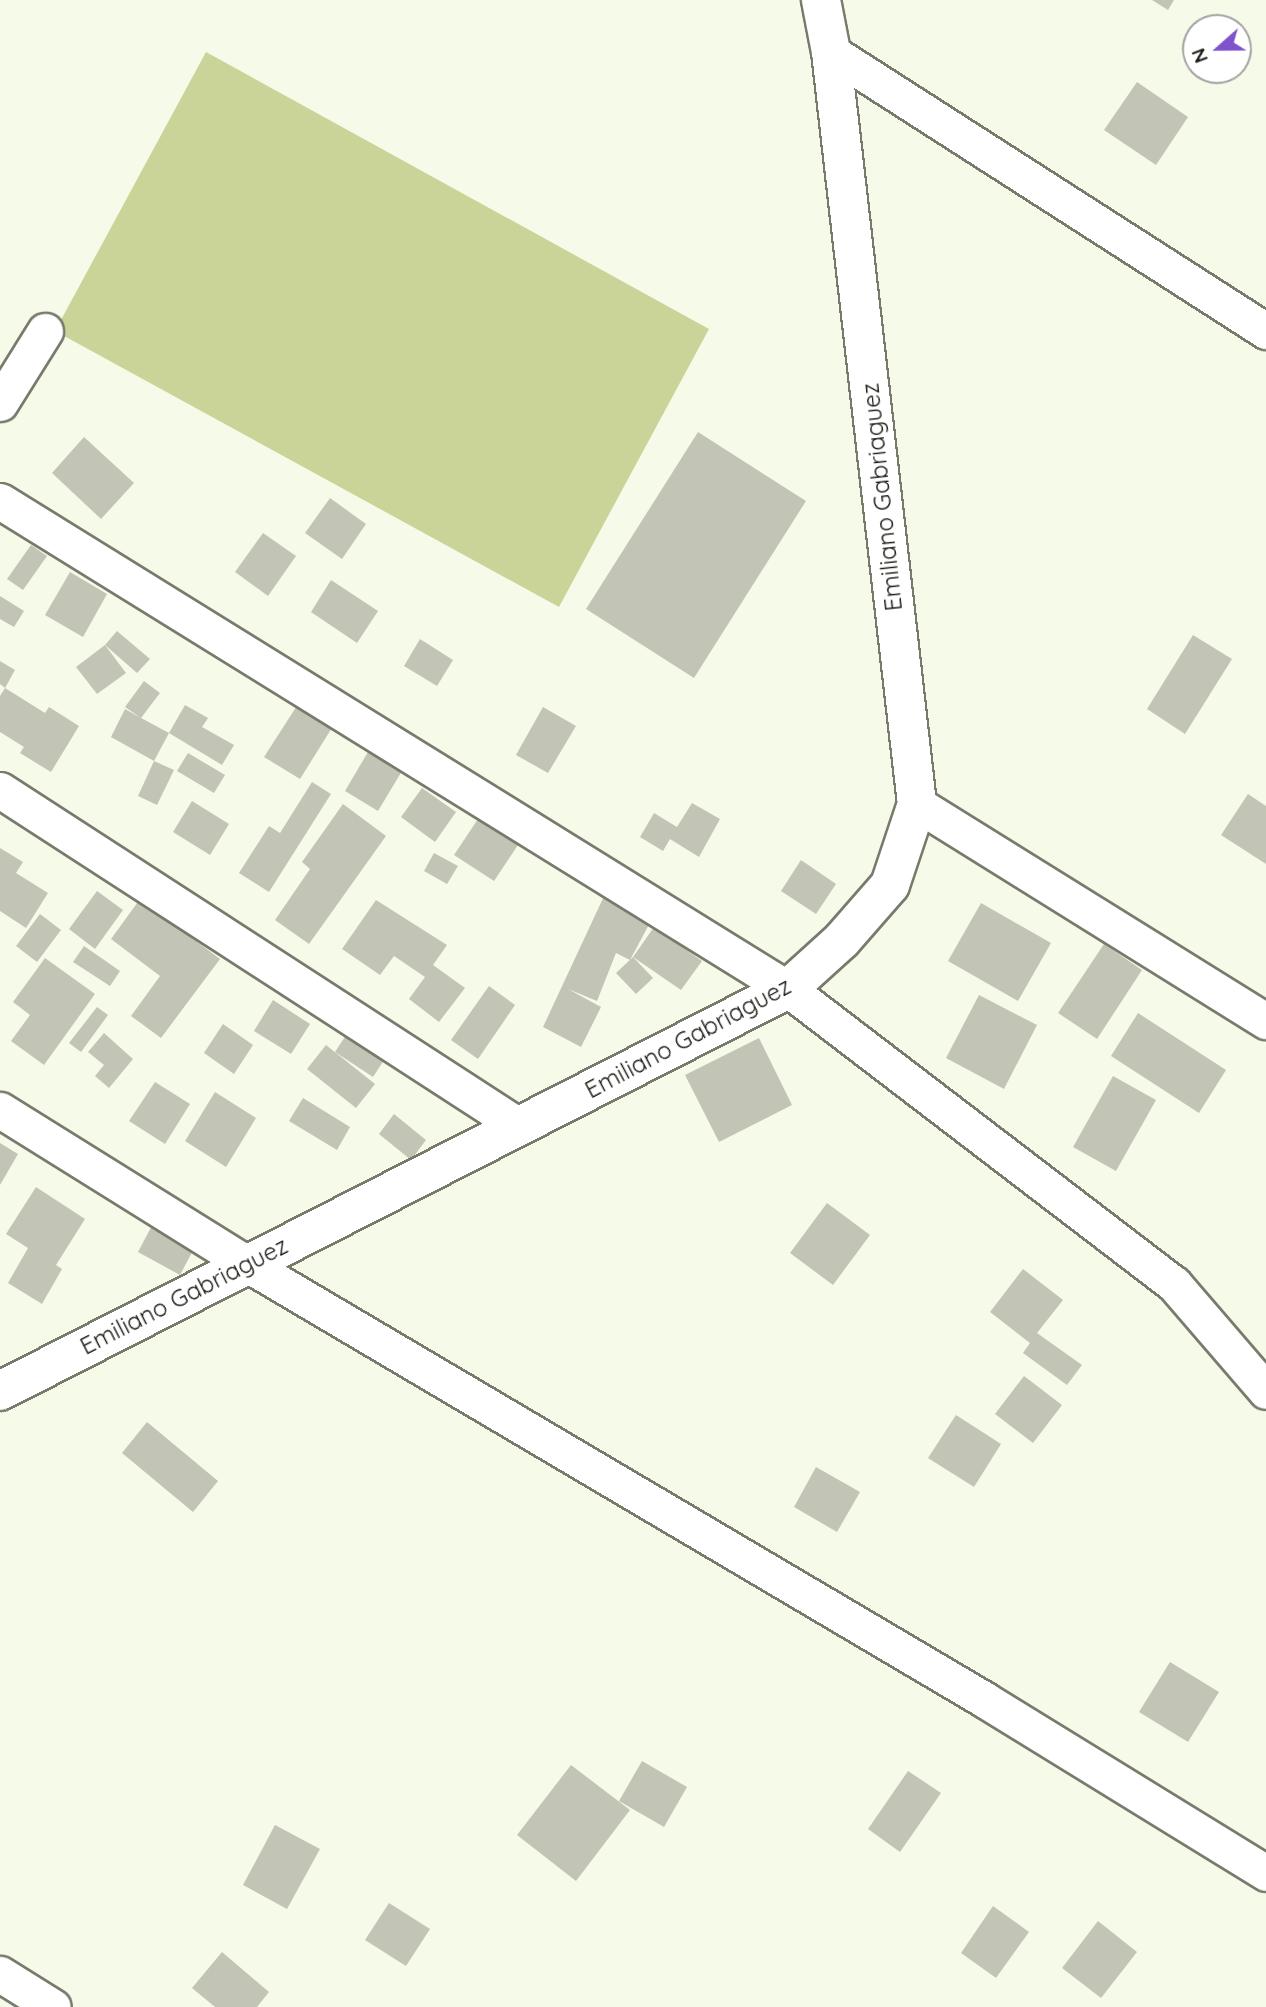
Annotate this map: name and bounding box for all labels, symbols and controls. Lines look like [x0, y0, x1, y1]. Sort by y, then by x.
north arrow [1182, 14, 1252, 84]
text: N [1186, 45, 1213, 67]
street label: Emiliano Gabriaguez [856, 381, 908, 613]
street label: Emiliano Gabriaguez [580, 971, 796, 1105]
street label: Emiliano Gabriaguez [75, 1231, 293, 1361]

